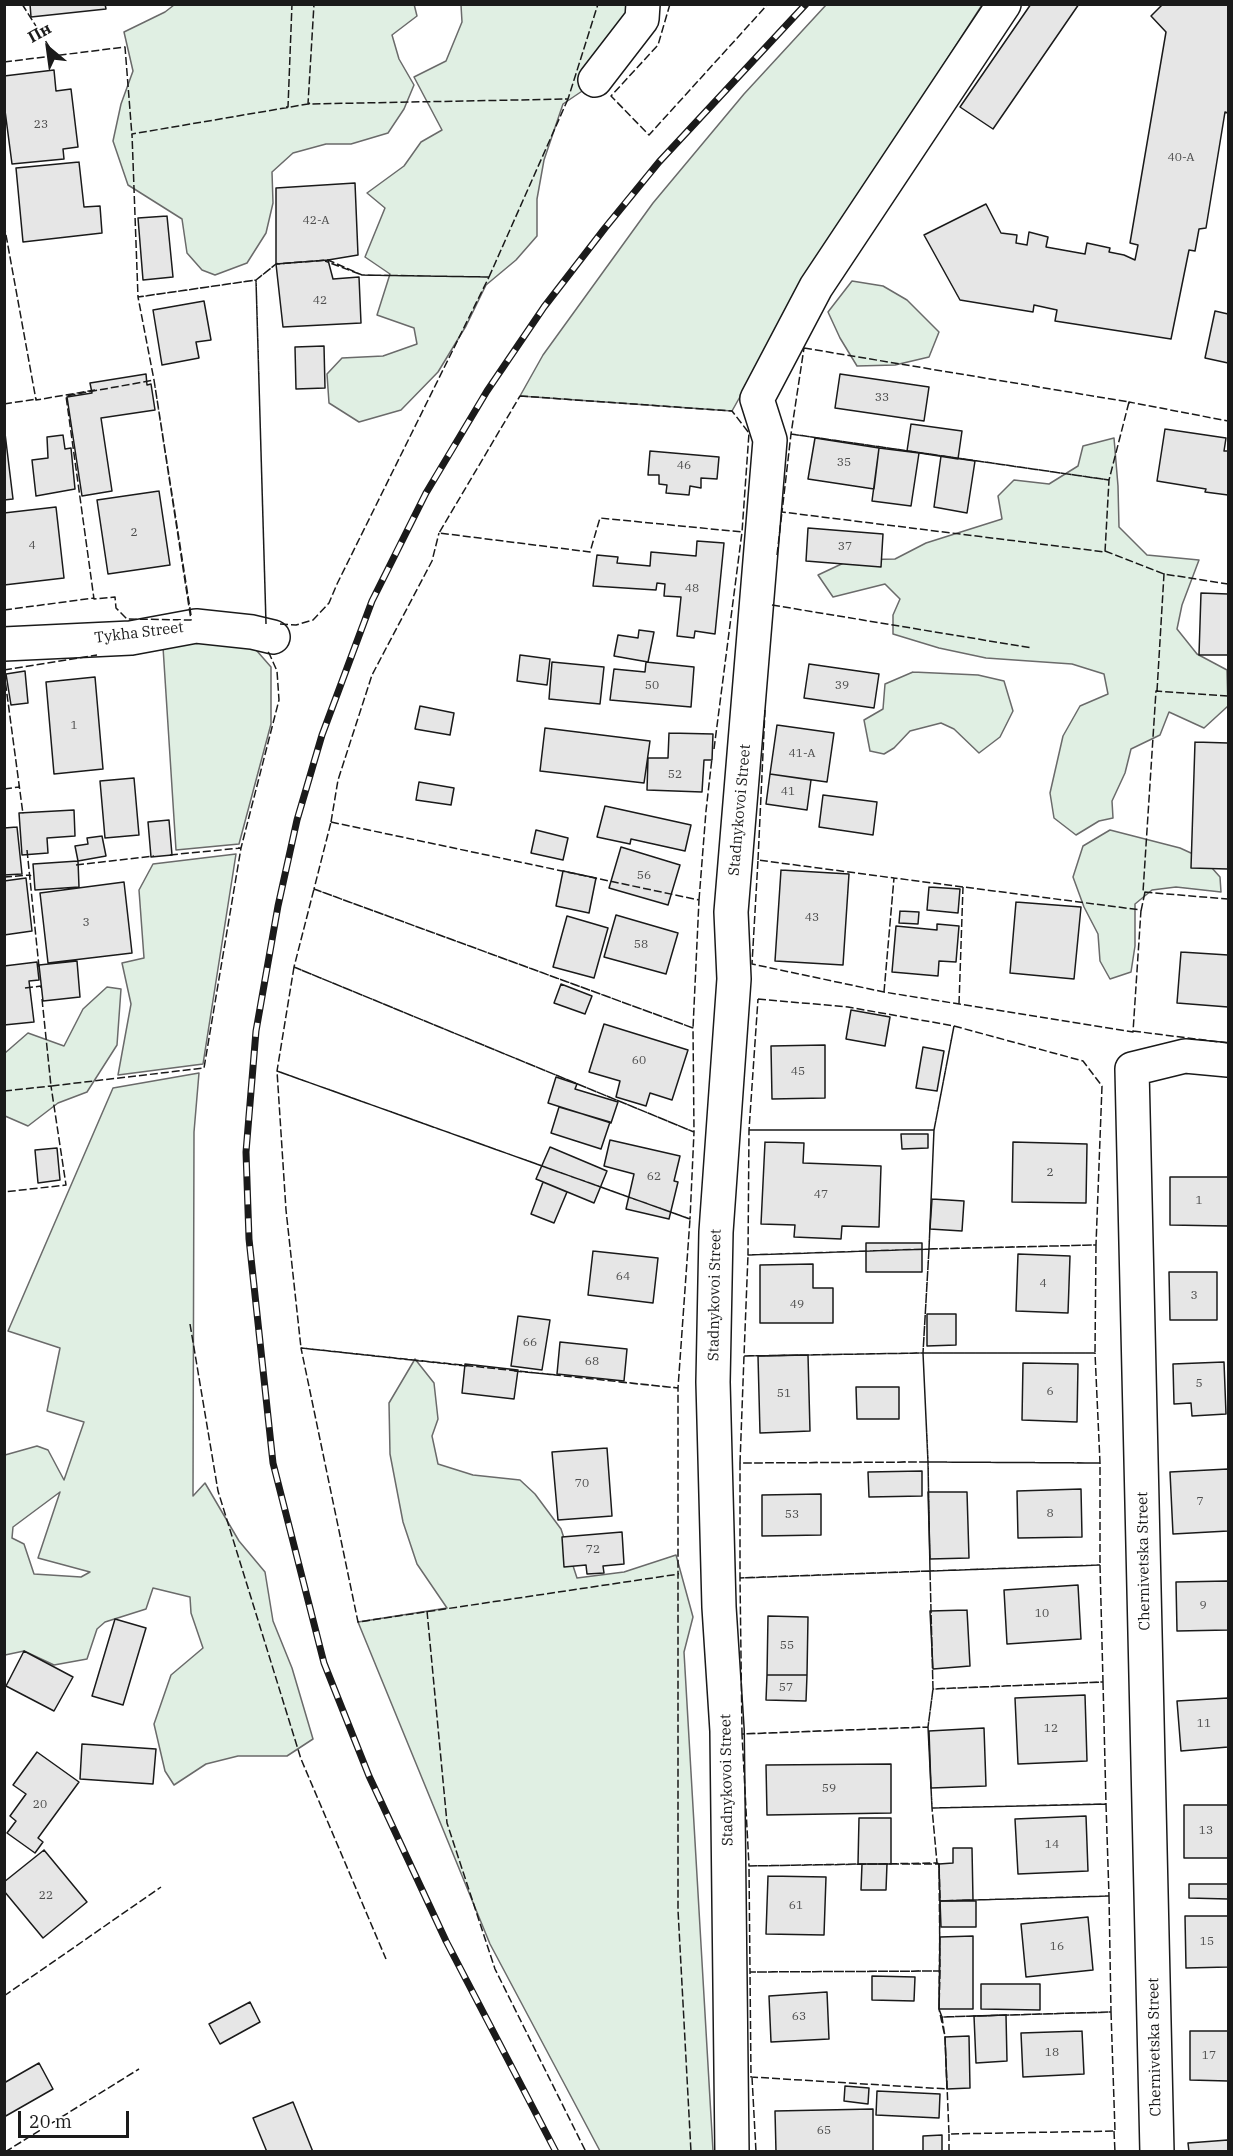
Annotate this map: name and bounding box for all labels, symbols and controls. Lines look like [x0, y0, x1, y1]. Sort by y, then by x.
north arrow [18, 18, 78, 78]
text: Пн [24, 18, 55, 47]
house number: 23 [34, 118, 48, 132]
house number: 40-А [1167, 151, 1195, 165]
house number: 42-А [302, 214, 330, 228]
house number: 42 [313, 294, 327, 308]
house number: 33 [875, 391, 889, 405]
house number: 35 [837, 456, 851, 470]
house number: 46 [677, 459, 691, 473]
house number: 2 [130, 526, 138, 540]
house number: 4 [28, 539, 36, 553]
house number: 37 [838, 540, 852, 554]
house number: 48 [685, 582, 699, 596]
street label: Tykha Street [93, 619, 185, 647]
house number: 50 [645, 679, 659, 693]
house number: 39 [835, 679, 849, 693]
house number: 1 [70, 719, 78, 733]
street label: Stadnykovoi Street [725, 743, 755, 877]
house number: 41-А [788, 747, 816, 761]
house number: 52 [668, 768, 682, 782]
house number: 41 [781, 785, 795, 799]
house number: 56 [637, 869, 651, 883]
house number: 43 [805, 911, 819, 925]
house number: 3 [82, 916, 90, 930]
house number: 58 [634, 938, 648, 952]
house number: 60 [632, 1054, 646, 1068]
house number: 45 [791, 1065, 805, 1079]
house number: 2 [1046, 1166, 1054, 1180]
house number: 62 [647, 1170, 661, 1184]
house number: 47 [814, 1188, 828, 1202]
house number: 1 [1195, 1194, 1203, 1208]
street label: Stadnykovoi Street [705, 1229, 725, 1361]
house number: 64 [616, 1270, 630, 1284]
house number: 4 [1039, 1277, 1047, 1291]
house number: 3 [1190, 1289, 1198, 1303]
house number: 49 [790, 1298, 804, 1312]
house number: 66 [523, 1336, 537, 1350]
house number: 68 [585, 1355, 599, 1369]
house number: 5 [1195, 1377, 1203, 1391]
house number: 6 [1046, 1385, 1054, 1399]
house number: 51 [777, 1387, 791, 1401]
house number: 70 [575, 1477, 589, 1491]
street label: Chernivetska Street [1134, 1491, 1154, 1631]
house number: 7 [1196, 1495, 1204, 1509]
house number: 8 [1046, 1507, 1054, 1521]
house number: 53 [785, 1508, 799, 1522]
house number: 72 [586, 1543, 600, 1557]
house number: 9 [1199, 1599, 1207, 1613]
house number: 10 [1035, 1607, 1049, 1621]
house number: 55 [780, 1639, 794, 1653]
house number: 57 [779, 1681, 793, 1695]
street label: Stadnykovoi Street [717, 1714, 737, 1846]
house number: 11 [1197, 1717, 1211, 1731]
house number: 12 [1044, 1722, 1058, 1736]
house number: 59 [822, 1782, 836, 1796]
house number: 20 [33, 1798, 47, 1812]
house number: 13 [1199, 1824, 1213, 1838]
house number: 14 [1045, 1838, 1059, 1852]
house number: 22 [39, 1889, 53, 1903]
house number: 61 [789, 1899, 803, 1913]
house number: 15 [1200, 1935, 1214, 1949]
house number: 16 [1050, 1940, 1064, 1954]
street label: Chernivetska Street [1145, 1977, 1165, 2117]
house number: 63 [792, 2010, 806, 2024]
house number: 18 [1045, 2046, 1059, 2060]
house number: 17 [1202, 2049, 1216, 2063]
scale bar [21, 2099, 132, 2137]
text: 20 m [29, 2110, 72, 2133]
house number: 65 [817, 2124, 831, 2138]

